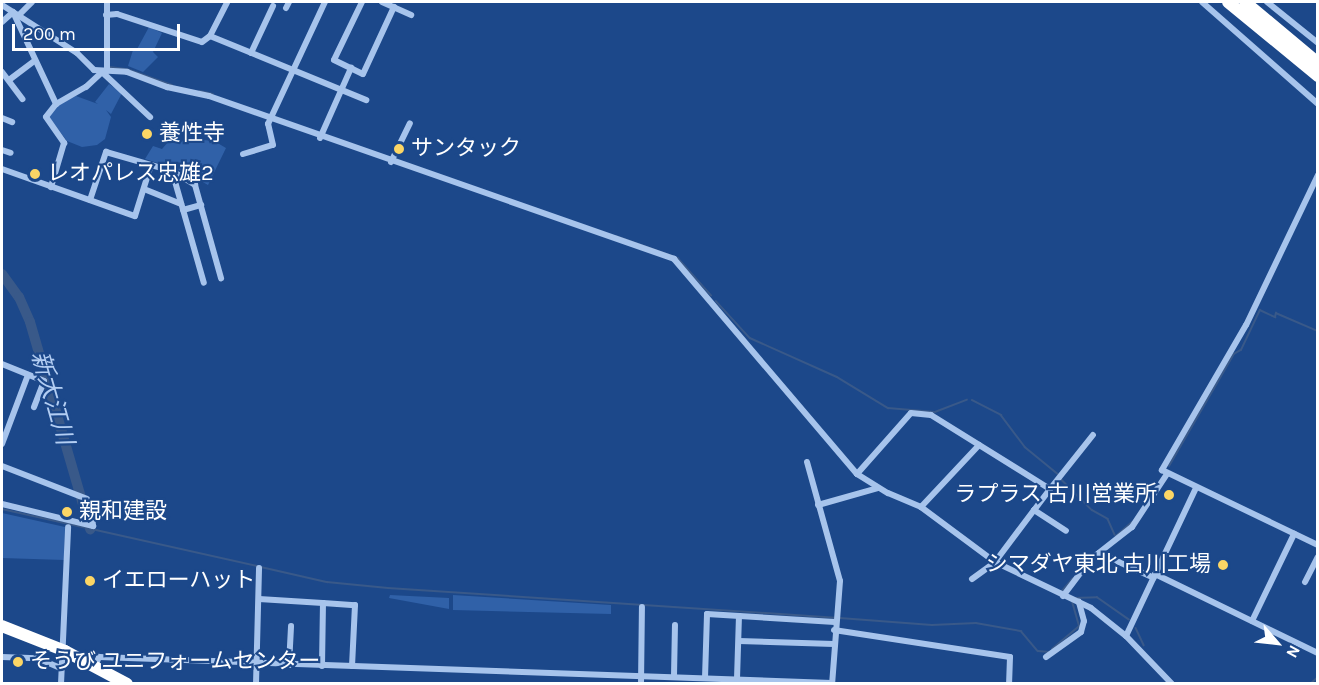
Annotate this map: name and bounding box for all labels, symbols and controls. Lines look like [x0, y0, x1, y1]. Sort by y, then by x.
scale bar [15, 12, 183, 50]
text: 200 m [23, 23, 76, 45]
place label: 養性寺 [159, 121, 225, 147]
marker: 養性寺 [140, 127, 154, 141]
place label: サンタック [411, 136, 521, 162]
marker: サンタック [392, 142, 406, 156]
place label: レオパレス忠雄2 [47, 161, 214, 187]
marker: レオパレス忠雄2 [28, 167, 42, 181]
water label: 新大江川 [25, 348, 79, 448]
place label: ラプラス 古川営業所 [954, 482, 1157, 508]
marker: ラプラス 古川営業所 [1162, 488, 1176, 502]
place label: 親和建設 [79, 499, 167, 525]
marker: 親和建設 [60, 505, 74, 519]
place label: シマダヤ東北 古川工場 [986, 552, 1211, 578]
marker: シマダヤ東北 古川工場 [1216, 558, 1230, 572]
place label: イエローハット [102, 568, 256, 594]
marker: イエローハット [83, 574, 97, 588]
north arrow [1247, 613, 1307, 673]
text: N [1282, 642, 1304, 661]
place label: そうび ユニフォームセンター [30, 649, 321, 675]
marker: そうび ユニフォームセンター [11, 655, 25, 669]

